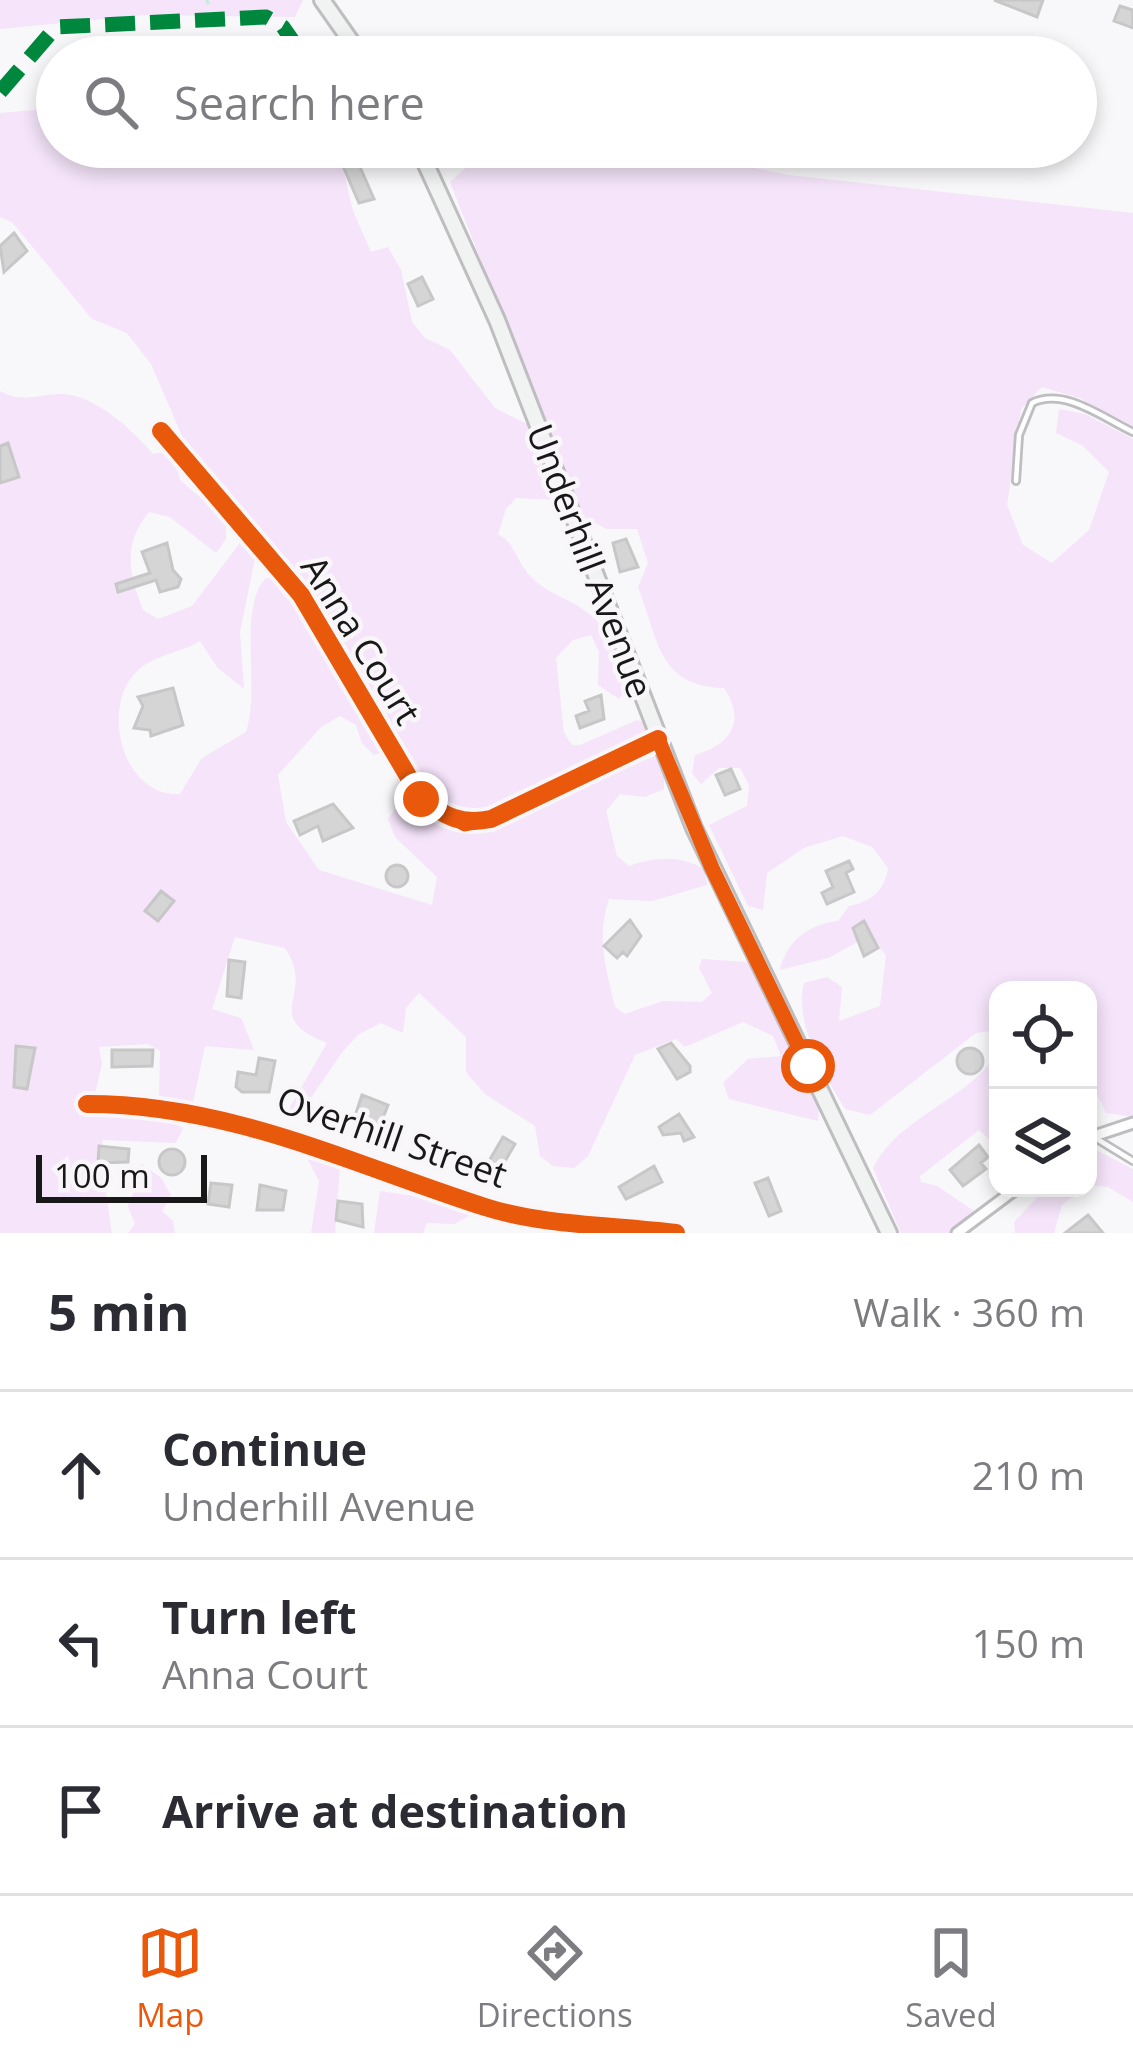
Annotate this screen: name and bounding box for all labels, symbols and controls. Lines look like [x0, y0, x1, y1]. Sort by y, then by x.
search box [36, 36, 1097, 168]
icon: search [78, 69, 144, 135]
text: Search here [174, 72, 425, 133]
street label: Underhill Avenue [516, 417, 665, 705]
street label: Anna Court [290, 546, 433, 733]
route end [394, 772, 448, 826]
map controls [989, 981, 1097, 1197]
button: locate [989, 981, 1097, 1089]
route start [781, 1039, 835, 1093]
street label: Overhill Street [271, 1074, 514, 1199]
button: layers [989, 1089, 1097, 1197]
scale bar [36, 1149, 207, 1202]
text: 100 m [54, 1153, 150, 1198]
text: 5 min [48, 1276, 190, 1346]
text: Walk · 360 m [853, 1285, 1085, 1338]
text: Continue [162, 1418, 367, 1479]
icon: ahead [48, 1442, 114, 1508]
text: 210 m [972, 1448, 1085, 1501]
text: Underhill Avenue [162, 1479, 475, 1532]
text: Turn left [162, 1586, 357, 1647]
icon: left [48, 1610, 114, 1676]
text: 150 m [972, 1616, 1085, 1669]
text: Anna Court [162, 1647, 368, 1700]
icon: arrive [48, 1778, 114, 1844]
text: Arrive at destination [162, 1780, 628, 1841]
tab: Map [136, 1920, 204, 2037]
tab: Directions [477, 1920, 633, 2037]
tab: Saved [905, 1920, 997, 2037]

